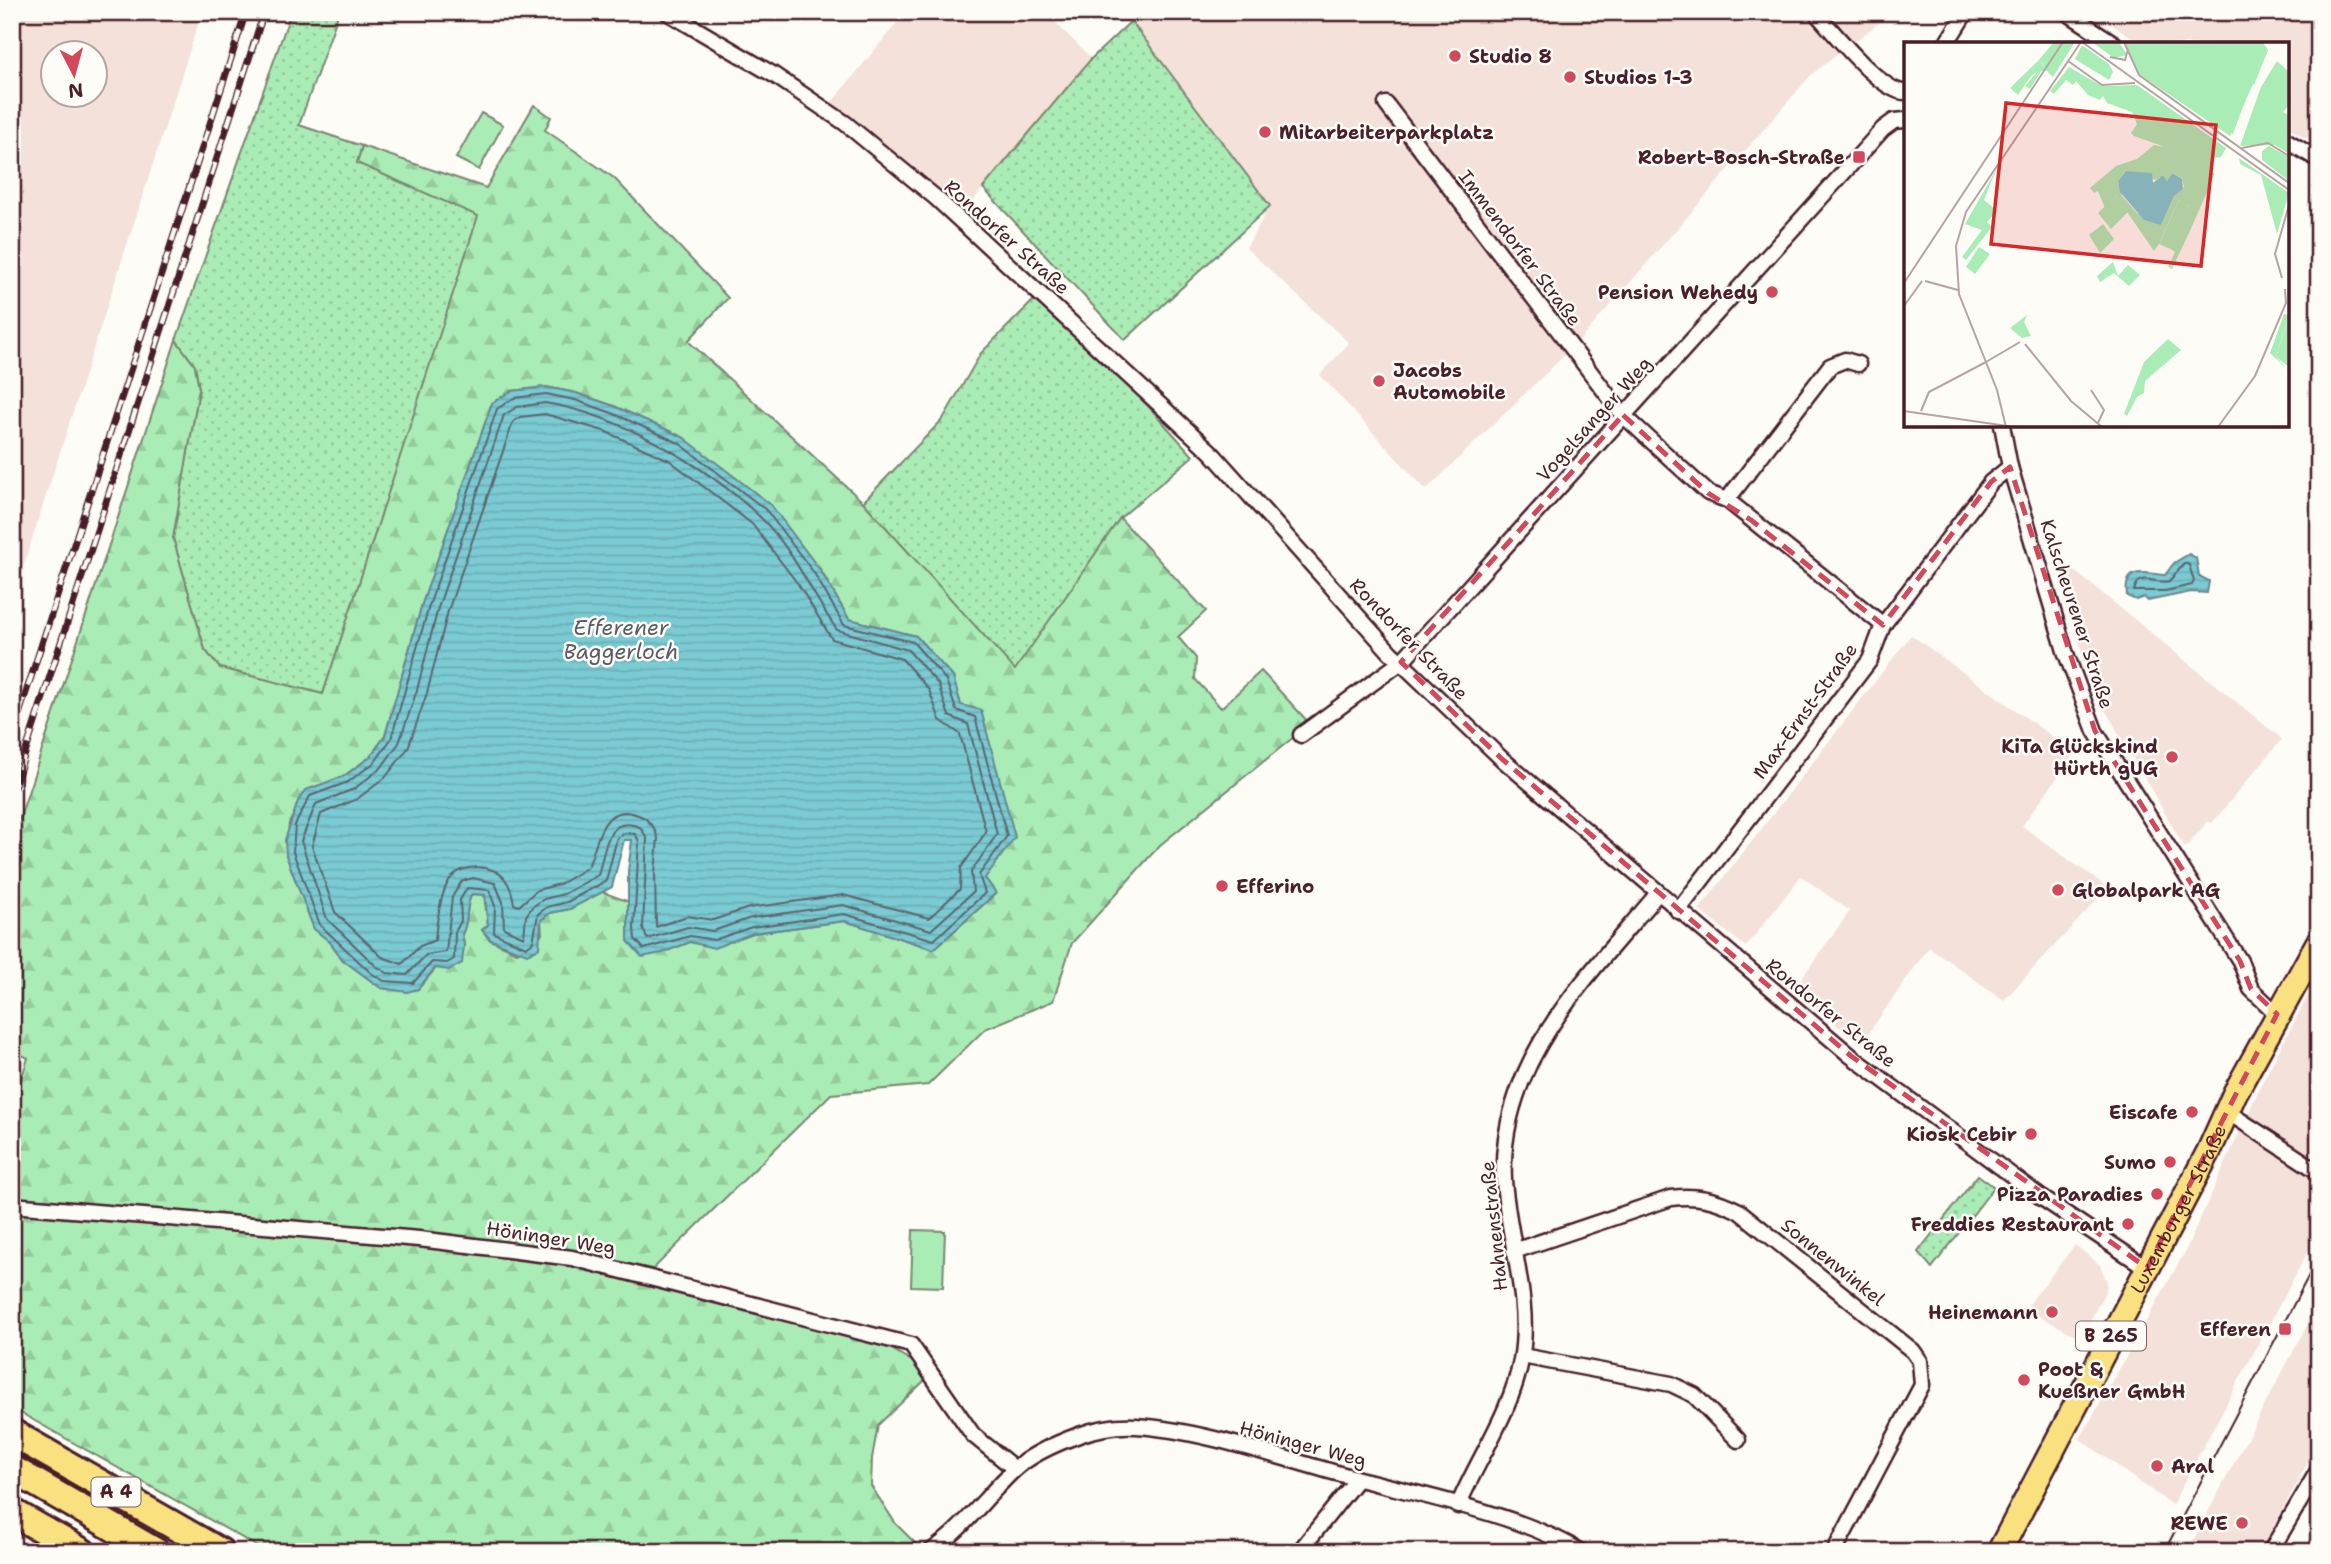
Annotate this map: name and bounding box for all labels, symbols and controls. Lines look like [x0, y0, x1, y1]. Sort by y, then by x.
north arrow [38, 38, 108, 108]
inset map [1904, 42, 2289, 427]
place label: Studio 8 [1469, 44, 1552, 69]
marker: Studio 8 [1447, 48, 1463, 64]
place label: Studios 1-3 [1584, 65, 1693, 90]
marker: Studios 1-3 [1562, 69, 1578, 85]
text: N [67, 77, 85, 104]
place label: Mitarbeiterparkplatz [1279, 120, 1494, 145]
marker: Mitarbeiterparkplatz [1257, 124, 1273, 140]
place label: Robert-Bosch-Straße [1638, 145, 1845, 170]
marker: Robert-Bosch-Straße [1851, 149, 1867, 165]
street label: Immendorfer Straße [1453, 165, 1587, 331]
street label: Rondorfer Straße [939, 174, 1075, 300]
place label: Pension Wehedy [1598, 280, 1758, 305]
marker: Pension Wehedy [1764, 284, 1780, 300]
street label: Vogelsanger Weg [1531, 351, 1657, 487]
place label: Jacobs Automobile [1393, 358, 1506, 405]
marker: Jacobs Automobile [1371, 373, 1387, 389]
street label: Kalscheurener Straße [2035, 516, 2119, 712]
street label: Rondorfer Straße [1344, 573, 1474, 705]
water label: Efferener Baggerloch [564, 614, 678, 666]
street label: Max-Ernst-Straße [1747, 638, 1863, 784]
place label: KiTa Glückskind Hürth gUG [2001, 734, 2158, 781]
marker: KiTa Glückskind Hürth gUG [2164, 749, 2180, 765]
place label: Efferino [1236, 874, 1314, 899]
marker: Efferino [1214, 878, 1230, 894]
place label: Globalpark AG [2072, 878, 2220, 903]
marker: Globalpark AG [2050, 882, 2066, 898]
street label: Rondorfer Straße [1761, 953, 1901, 1073]
place label: Eiscafe [2109, 1100, 2178, 1125]
marker: Eiscafe [2184, 1104, 2200, 1120]
street label: Luxemburger Straße [2124, 1121, 2232, 1298]
place label: Kiosk Cebir [1907, 1122, 2017, 1147]
marker: Kiosk Cebir [2023, 1126, 2039, 1142]
place label: Sumo [2104, 1150, 2156, 1175]
marker: Sumo [2162, 1154, 2178, 1170]
street label: Hahnenstraße [1475, 1160, 1513, 1292]
place label: Pizza Paradies [1997, 1182, 2143, 1207]
marker: Pizza Paradies [2149, 1186, 2165, 1202]
street label: Sonnenwinkel [1776, 1212, 1890, 1312]
place label: Freddies Restaurant [1911, 1212, 2114, 1237]
street label: Höninger Weg [485, 1215, 617, 1261]
marker: Freddies Restaurant [2120, 1216, 2136, 1232]
place label: Heinemann [1928, 1300, 2038, 1325]
marker: Heinemann [2044, 1304, 2060, 1320]
place label: Efferen [2200, 1317, 2271, 1342]
marker: Efferen [2277, 1321, 2293, 1337]
road number: B 265 [2076, 1322, 2146, 1350]
place label: Poot & Kueßner GmbH [2038, 1357, 2185, 1404]
marker: Poot & Kueßner GmbH [2016, 1372, 2032, 1388]
street label: Höninger Weg [1237, 1415, 1369, 1473]
place label: Aral [2171, 1454, 2215, 1479]
marker: Aral [2149, 1458, 2165, 1474]
road number: A 4 [92, 1478, 140, 1506]
place label: REWE [2170, 1511, 2228, 1536]
marker: REWE [2234, 1515, 2250, 1531]

